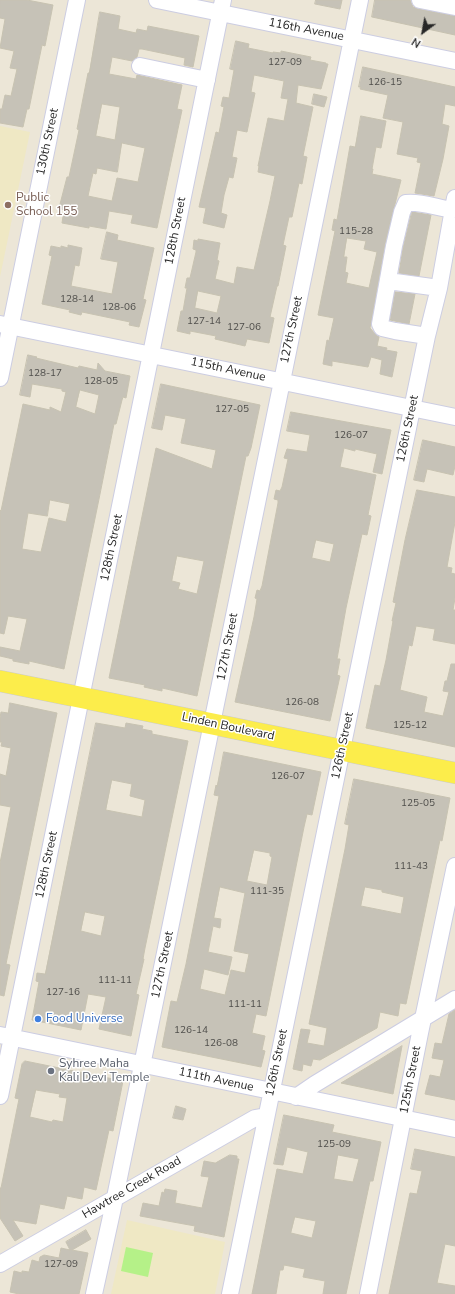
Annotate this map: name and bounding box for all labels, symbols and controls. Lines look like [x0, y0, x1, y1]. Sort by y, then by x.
north arrow [403, 12, 443, 52]
street label: 116th Avenue [267, 16, 345, 44]
text: N [409, 34, 424, 51]
house number: 127-09 [268, 57, 302, 69]
house number: 126-15 [368, 77, 402, 89]
street label: 130th Street [34, 107, 62, 177]
place label: Public School 155 [16, 191, 77, 219]
street label: 128th Street [162, 196, 190, 266]
marker: Public School 155 [3, 200, 13, 210]
house number: 115-28 [339, 226, 373, 238]
house number: 128-14 [60, 294, 94, 306]
street label: 127th Street [278, 295, 306, 365]
house number: 128-06 [102, 302, 136, 314]
house number: 127-14 [187, 316, 221, 328]
house number: 127-06 [227, 322, 261, 334]
street label: 115th Avenue [189, 355, 267, 385]
house number: 128-17 [28, 368, 62, 380]
house number: 128-05 [84, 376, 118, 388]
street label: 126th Street [394, 394, 422, 464]
house number: 127-05 [215, 404, 249, 416]
house number: 126-07 [334, 430, 368, 442]
street label: 128th Street [98, 513, 126, 583]
street label: 127th Street [214, 612, 242, 682]
house number: 126-08 [285, 697, 319, 709]
street label: Linden Boulevard [180, 710, 276, 744]
street label: 126th Street [329, 711, 357, 781]
house number: 125-12 [393, 720, 427, 732]
house number: 126-07 [271, 771, 305, 783]
house number: 125-05 [401, 798, 435, 810]
street label: 128th Street [33, 830, 61, 900]
house number: 111-43 [394, 861, 428, 873]
house number: 111-35 [250, 886, 284, 898]
street label: 127th Street [149, 930, 177, 1000]
house number: 111-11 [98, 975, 132, 987]
house number: 127-16 [46, 987, 80, 999]
house number: 111-11 [228, 999, 262, 1011]
place label: Food Universe [46, 1012, 123, 1026]
marker: Food Universe [33, 1014, 43, 1024]
house number: 126-14 [174, 1025, 208, 1037]
street label: 126th Street [263, 1028, 291, 1098]
house number: 126-08 [204, 1038, 238, 1050]
street label: 125th Street [397, 1045, 425, 1115]
place label: Syhree Maha Kali Devi Temple [59, 1057, 149, 1085]
street label: 111th Avenue [177, 1065, 255, 1095]
marker: Syhree Maha Kali Devi Temple [46, 1066, 56, 1076]
house number: 125-09 [317, 1139, 351, 1151]
street label: Hawtree Creek Road [80, 1154, 184, 1222]
house number: 127-09 [44, 1259, 78, 1271]

